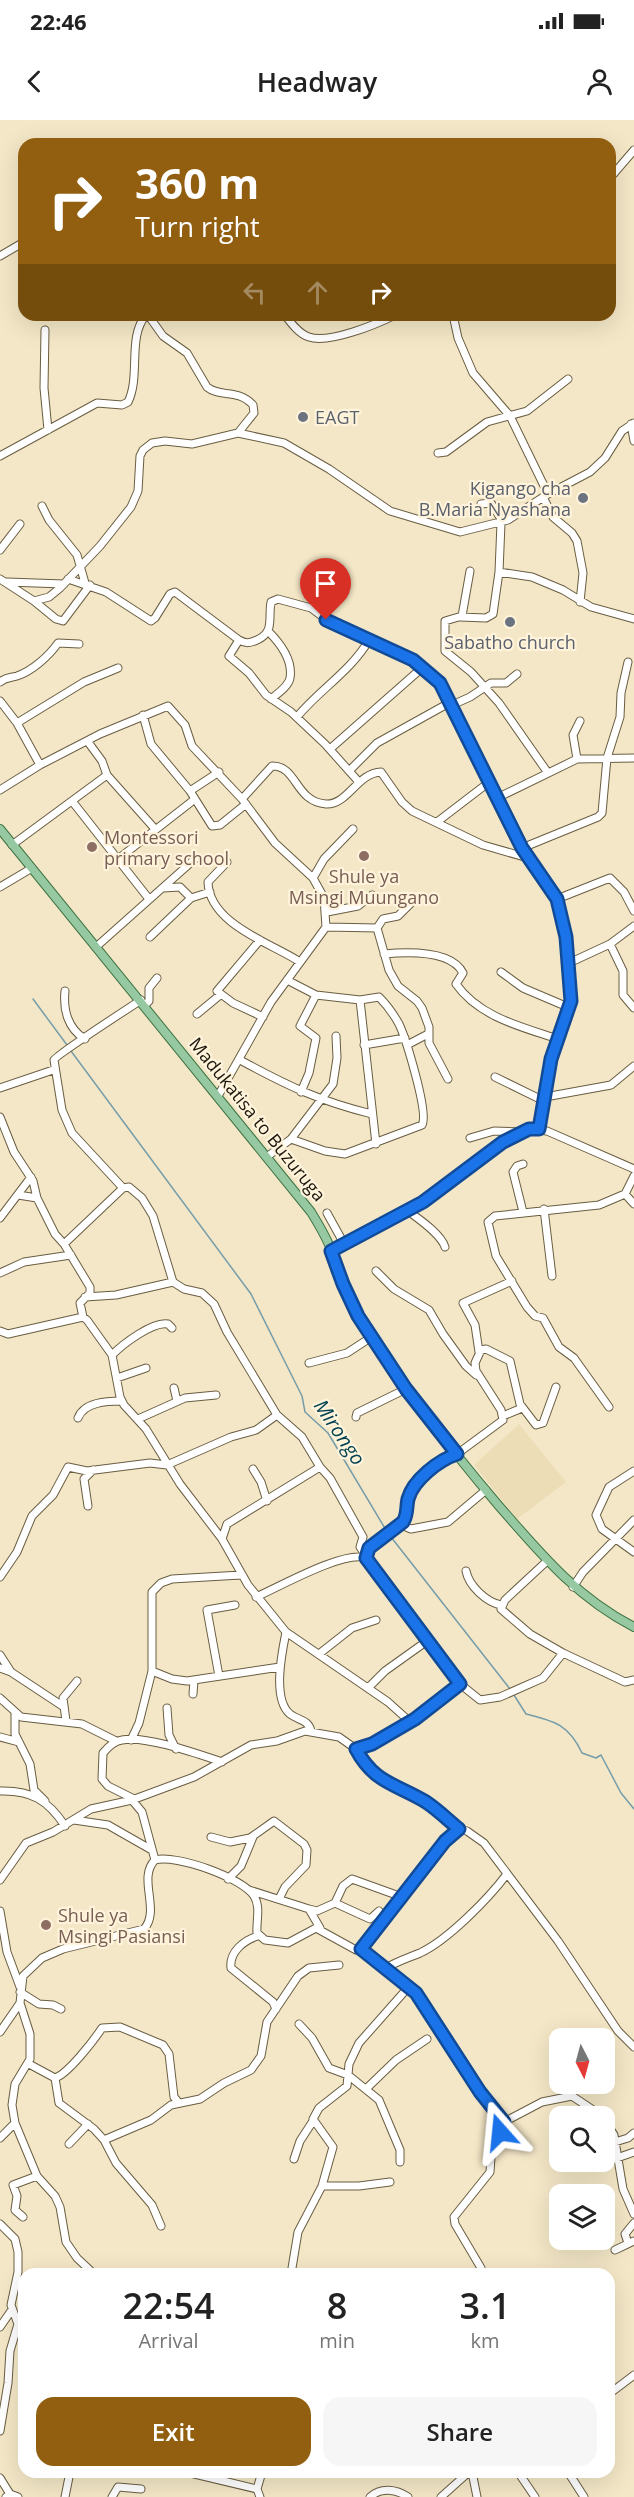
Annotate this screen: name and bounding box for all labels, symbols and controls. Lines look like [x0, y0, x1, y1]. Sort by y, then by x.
text: 22:46 [30, 6, 87, 36]
text: Headway [257, 63, 377, 100]
icon: back [18, 65, 51, 98]
icon: person [583, 65, 616, 98]
text: 360 m [135, 154, 259, 211]
icon: right [36, 162, 114, 240]
text: Turn right [135, 208, 260, 245]
icon: left [238, 276, 271, 309]
icon: ahead [301, 276, 334, 309]
icon: right [364, 276, 397, 309]
place label: EAGT [315, 405, 359, 429]
marker: EAGT [296, 410, 310, 424]
place label: Kigango cha B.Maria Nyashana [419, 476, 571, 521]
marker: Kigango cha B.Maria Nyashana [576, 491, 590, 505]
pin [300, 558, 351, 620]
icon: arrive [309, 567, 342, 600]
marker: Sabatho church [503, 615, 517, 629]
place label: Sabatho church [444, 630, 576, 654]
place label: Montessori primary school [104, 825, 229, 870]
marker: Montessori primary school [85, 840, 99, 854]
marker: Shule ya Msingi Muungano [357, 849, 371, 863]
place label: Shule ya Msingi Muungano [289, 864, 439, 909]
street label: Madukatisa to Buzuruga [184, 1032, 332, 1206]
water label: Mirongo [308, 1394, 372, 1470]
place label: Shule ya Msingi Pasiansi [58, 1903, 185, 1948]
marker: Shule ya Msingi Pasiansi [39, 1918, 53, 1932]
north arrow [549, 2028, 615, 2094]
map controls [549, 2028, 615, 2250]
position arrow [468, 2100, 532, 2164]
button: search [549, 2106, 615, 2172]
button: layers [549, 2184, 615, 2250]
text: 22:54 [122, 2281, 215, 2330]
text: 8 [327, 2281, 347, 2330]
text: 3.1 [459, 2281, 510, 2330]
text: Arrival [138, 2327, 199, 2354]
text: min [319, 2327, 355, 2354]
text: km [470, 2327, 499, 2354]
button: Exit [36, 2397, 311, 2466]
button: Share [323, 2397, 597, 2466]

